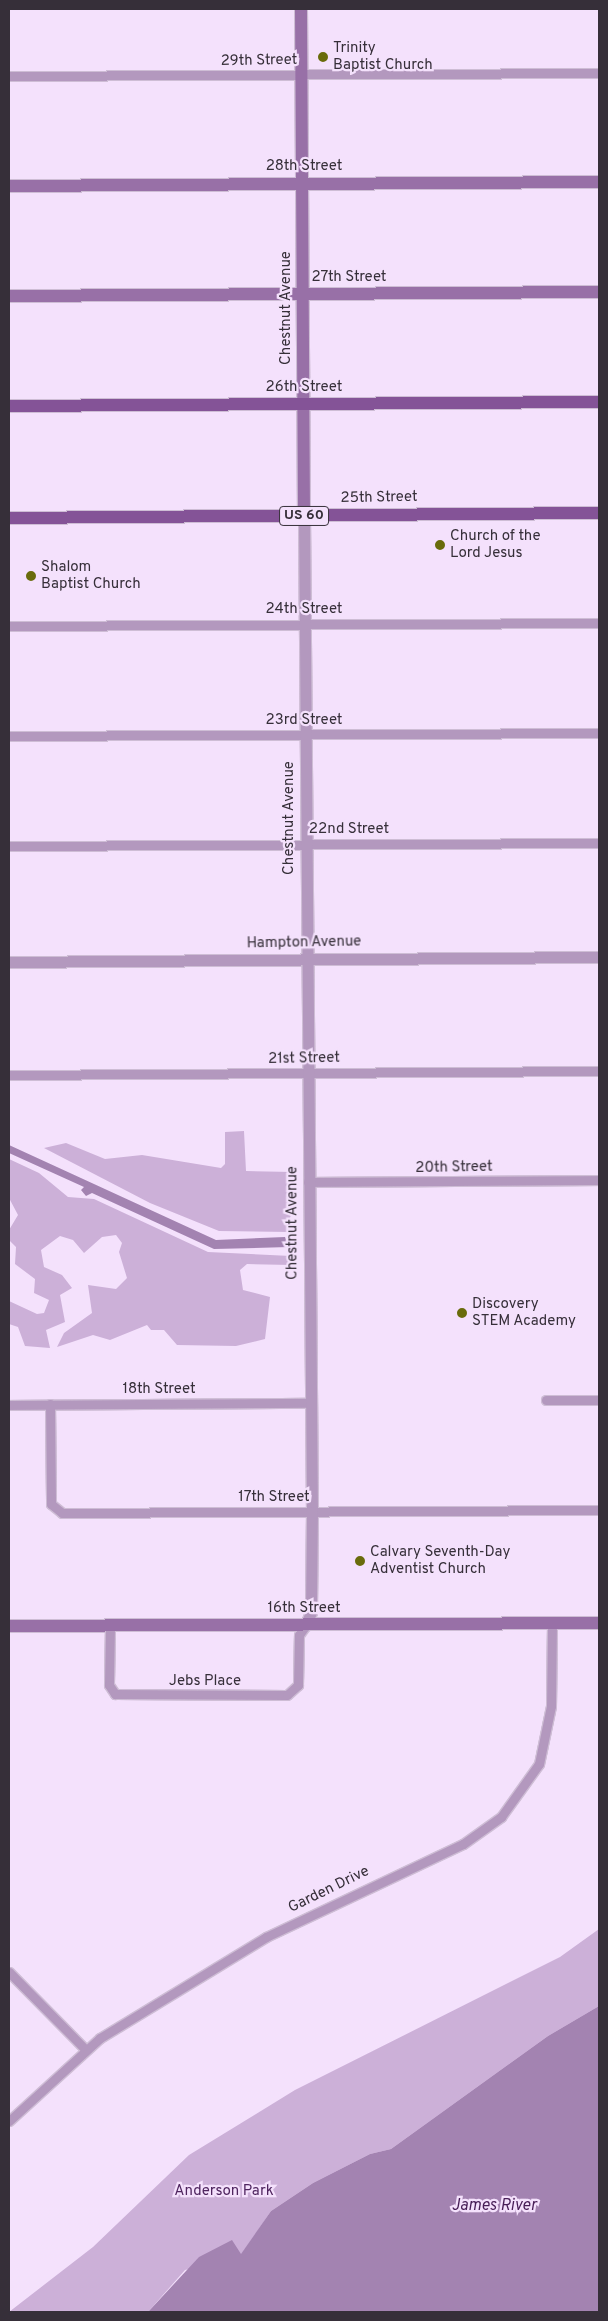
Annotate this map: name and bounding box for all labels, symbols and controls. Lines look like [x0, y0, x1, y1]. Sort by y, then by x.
place label: Trinity Baptist Church [333, 39, 433, 74]
street label: 29th Street [220, 51, 298, 71]
marker: Trinity Baptist Church [317, 51, 329, 63]
street label: 28th Street [266, 158, 342, 176]
street label: Chestnut Avenue [278, 251, 296, 365]
street label: 27th Street [311, 269, 387, 287]
street label: 26th Street [266, 379, 342, 397]
street label: 25th Street [340, 488, 418, 508]
road number: US 60 [279, 504, 329, 528]
place label: Church of the Lord Jesus [450, 527, 540, 562]
marker: Church of the Lord Jesus [434, 539, 446, 551]
place label: Shalom Baptist Church [41, 558, 141, 593]
marker: Shalom Baptist Church [25, 570, 37, 582]
street label: 24th Street [266, 601, 342, 619]
street label: 23rd Street [266, 712, 342, 730]
street label: Chestnut Avenue [281, 761, 299, 875]
street label: 22nd Street [309, 821, 389, 839]
street label: Hampton Avenue [246, 933, 362, 953]
street label: 21st Street [268, 1049, 340, 1069]
street label: 20th Street [415, 1158, 493, 1178]
street label: Chestnut Avenue [284, 1166, 302, 1280]
place label: Discovery STEM Academy [472, 1295, 577, 1330]
marker: Discovery STEM Academy [456, 1307, 468, 1319]
street label: 18th Street [122, 1381, 196, 1399]
street label: 17th Street [238, 1489, 310, 1507]
place label: Calvary Seventh-Day Adventist Church [370, 1543, 510, 1578]
marker: Calvary Seventh-Day Adventist Church [354, 1555, 366, 1567]
street label: 16th Street [267, 1600, 341, 1618]
street label: Jebs Place [169, 1673, 241, 1691]
street label: Garden Drive [285, 1863, 373, 1917]
park label: Anderson Park [174, 2183, 274, 2201]
water label: James River [451, 2196, 537, 2216]

